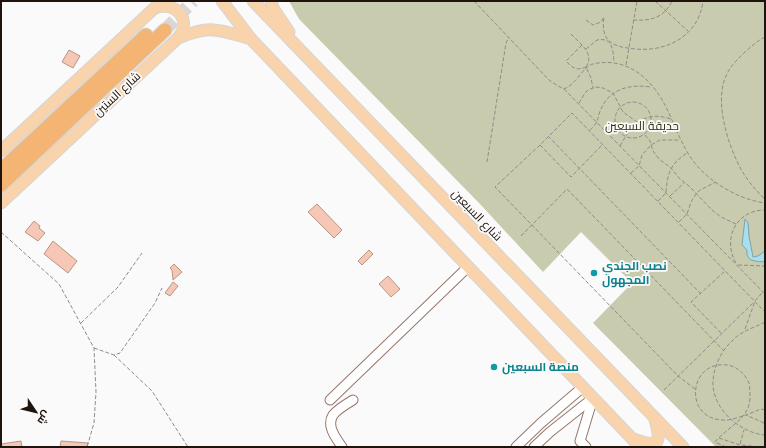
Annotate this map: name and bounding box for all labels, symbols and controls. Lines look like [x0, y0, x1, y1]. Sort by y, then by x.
street label: شارع الستين [89, 67, 144, 120]
park label: حديقة السبعين [605, 117, 679, 134]
street label: شارع السبعين [448, 185, 507, 244]
place label: نصب الجندي المجهول [602, 257, 667, 288]
marker: نصب الجندي المجهول [589, 268, 599, 278]
place label: منصة السبعين [502, 358, 579, 375]
marker: منصة السبعين [489, 362, 499, 372]
north arrow [16, 392, 56, 432]
text: ش [34, 407, 55, 428]

